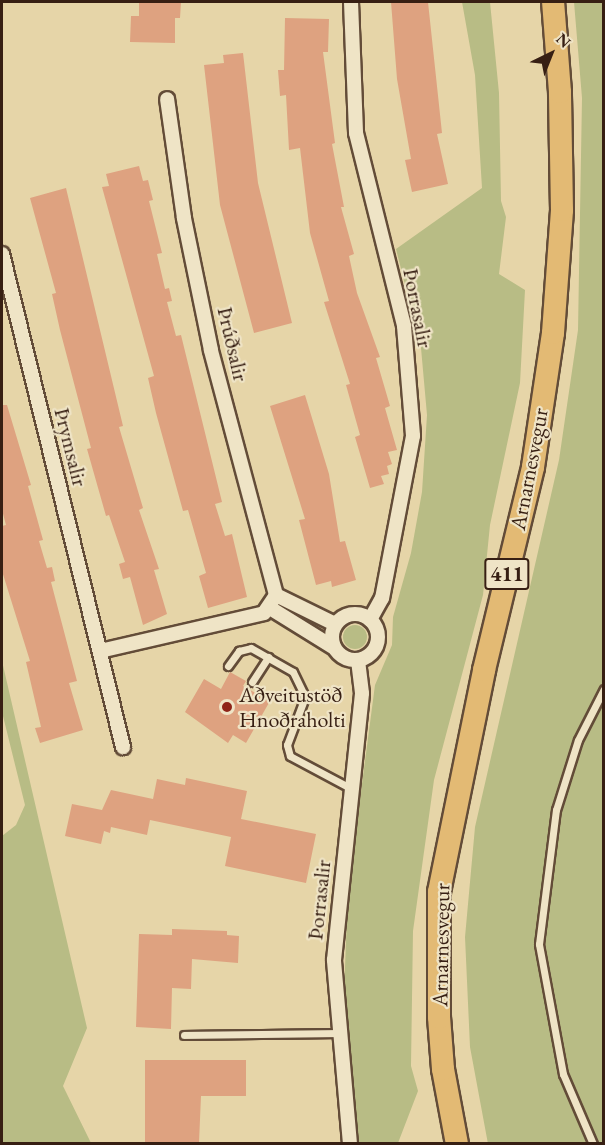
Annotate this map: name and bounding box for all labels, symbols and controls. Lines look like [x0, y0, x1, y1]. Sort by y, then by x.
north arrow [521, 24, 581, 84]
text: N [552, 28, 576, 53]
street label: Þorrasalir [397, 266, 439, 350]
street label: Þrúðsalir [212, 304, 254, 384]
street label: Þrymsalir [48, 405, 94, 489]
street label: Arnarnesvegur [504, 406, 554, 532]
road number: 411 [483, 556, 531, 592]
place label: Aðveitustöð Hnoðraholti [239, 681, 346, 732]
marker: Aðveitustöð Hnoðraholti [220, 700, 234, 714]
street label: Þorrasalir [302, 859, 336, 941]
street label: Arnarnesvegur [427, 883, 455, 1007]

